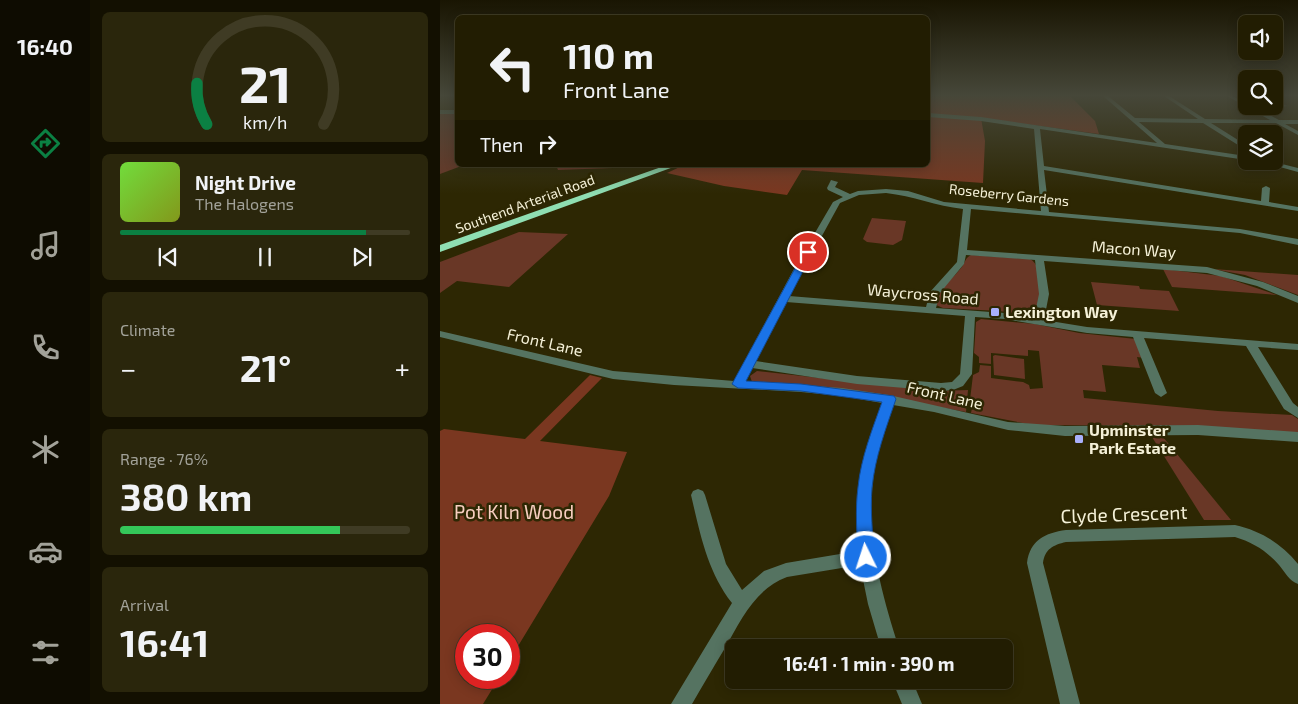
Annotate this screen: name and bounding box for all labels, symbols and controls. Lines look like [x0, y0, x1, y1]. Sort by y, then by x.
map controls [1238, 15, 1283, 170]
button: sound [1238, 15, 1283, 60]
text: 16:40 [17, 33, 73, 59]
text: 110 m [563, 34, 654, 76]
icon: left [480, 35, 545, 100]
text: 21 [239, 51, 291, 113]
button: search [1238, 70, 1283, 115]
text: Front Lane [563, 76, 670, 102]
text: km/h [243, 111, 287, 133]
button: layers [1238, 125, 1283, 170]
icon: directions [28, 126, 63, 161]
icon: right [533, 130, 561, 158]
text: Then [480, 133, 523, 156]
street label: Southend Arterial Road [453, 170, 597, 237]
text: Night Drive [195, 171, 296, 194]
street label: Roseberry Gardens [948, 180, 1070, 209]
text: The Halogens [195, 194, 294, 213]
icon: music [28, 228, 63, 263]
pin [787, 231, 829, 273]
street label: Macon Way [1091, 236, 1177, 261]
icon: arrive [794, 238, 822, 266]
icon: previous [154, 243, 182, 271]
icon: pause [251, 243, 279, 271]
icon: next [348, 243, 376, 271]
street label: Waycross Road [866, 279, 980, 308]
place label: Lexington Way [1005, 302, 1117, 322]
marker: Lexington Way [989, 306, 1001, 318]
text: Climate [120, 320, 175, 339]
street label: Front Lane [505, 324, 585, 359]
icon: phone [28, 330, 63, 365]
text: 21° [240, 344, 291, 390]
text: − [120, 351, 136, 385]
text: + [395, 351, 410, 385]
street label: Front Lane [905, 377, 985, 412]
place label: Upminster Park Estate [1089, 420, 1176, 457]
icon: climate [28, 432, 63, 467]
marker: Upminster Park Estate [1073, 433, 1085, 445]
text: Range · 76% [120, 449, 208, 468]
text: 380 km [120, 473, 252, 519]
park label: Pot Kiln Wood [454, 500, 574, 523]
street label: Clyde Crescent [1060, 500, 1188, 527]
position arrow [839, 530, 891, 582]
icon: car [28, 534, 63, 569]
text: Arrival [120, 595, 169, 614]
text: 16:41 [120, 619, 209, 665]
speed limit sign: 30 [455, 624, 520, 689]
icon: filters [28, 635, 63, 670]
text: 16:41 · 1 min · 390 m [783, 652, 955, 675]

